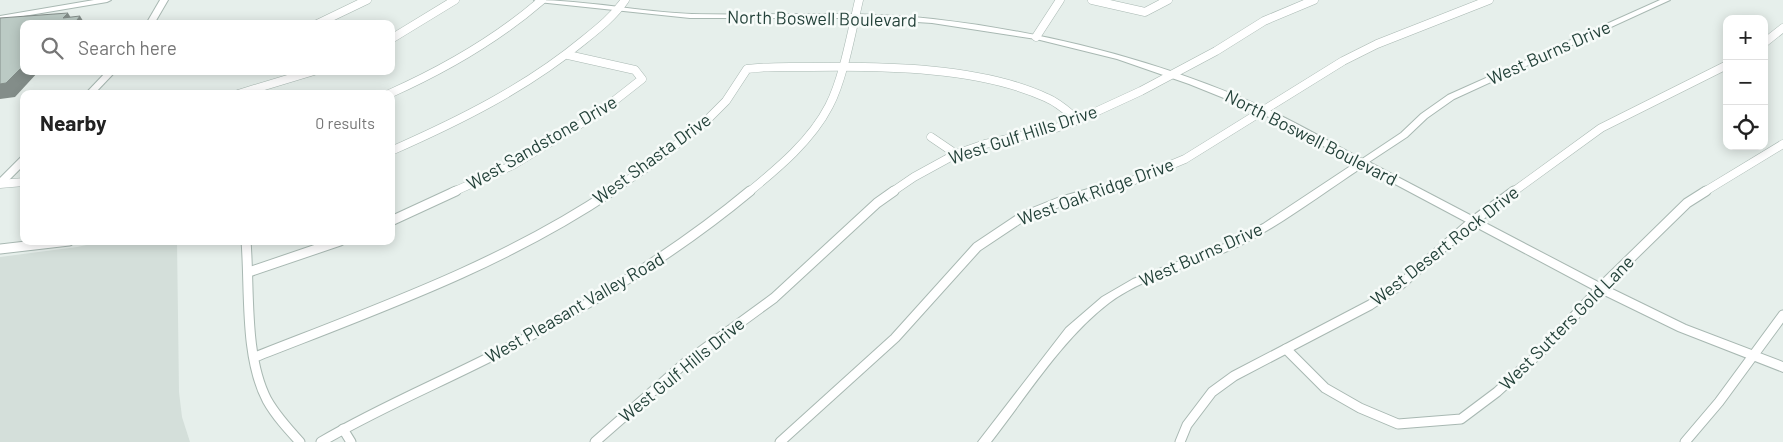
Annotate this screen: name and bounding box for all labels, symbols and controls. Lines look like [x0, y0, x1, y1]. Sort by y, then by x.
street label: North Boswell Boulevard [727, 5, 917, 31]
street label: West Burns Drive [1484, 15, 1614, 89]
map controls [1723, 15, 1768, 150]
button: + [1723, 15, 1768, 60]
search box [20, 20, 395, 75]
icon: search [38, 34, 66, 62]
text: Search here [78, 36, 177, 59]
button: − [1723, 60, 1768, 105]
street label: North Boswell Boulevard [1222, 84, 1401, 190]
street label: West Sandstone Drive [462, 90, 621, 194]
street label: West Gulf Hills Drive [946, 100, 1100, 168]
button: locate [1723, 105, 1768, 150]
street label: West Shasta Drive [588, 108, 715, 208]
text: Nearby [40, 110, 106, 135]
text: 0 results [315, 113, 375, 132]
street label: West Oak Ridge Drive [1015, 153, 1177, 230]
street label: West Desert Rock Drive [1366, 181, 1523, 310]
street label: West Burns Drive [1136, 217, 1266, 291]
street label: West Pleasant Valley Road [481, 247, 668, 367]
street label: West Sutters Gold Lane [1494, 250, 1638, 394]
street label: West Gulf Hills Drive [614, 312, 749, 427]

